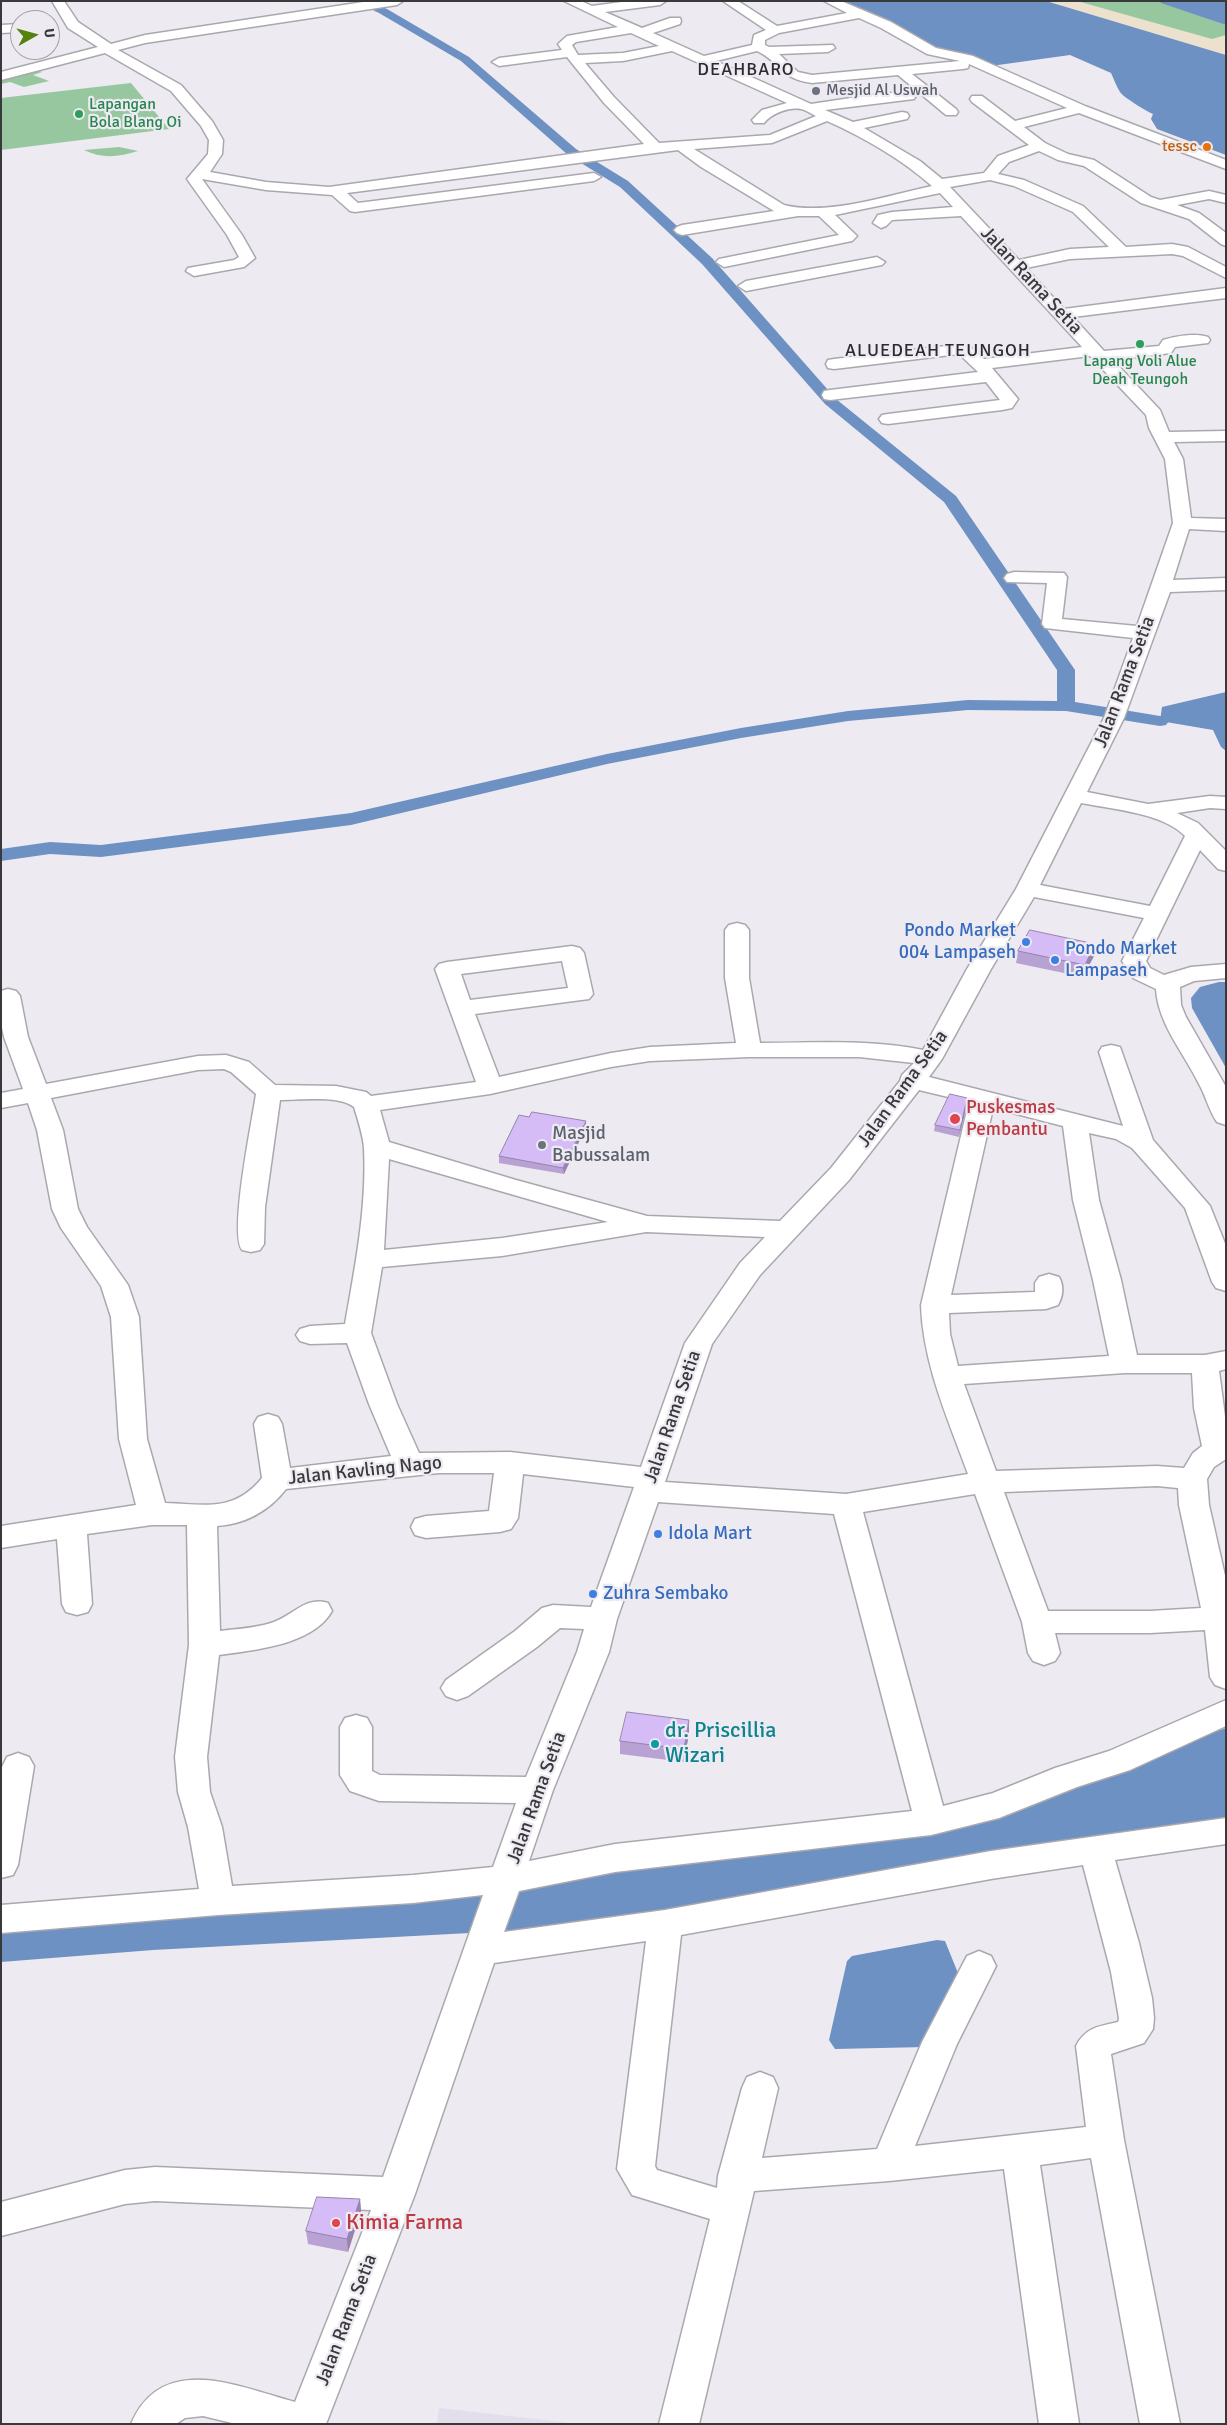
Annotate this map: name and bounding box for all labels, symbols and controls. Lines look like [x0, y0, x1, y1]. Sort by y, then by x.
north arrow [10, 10, 60, 60]
text: U [40, 28, 58, 39]
district label: DEAHBARO [696, 59, 796, 81]
place label: Mesjid Al Uswah [826, 81, 938, 101]
marker: Mesjid Al Uswah [810, 85, 822, 97]
place label: Lapangan Bola Blang Oi [89, 95, 181, 133]
marker: Lapangan Bola Blang Oi [73, 108, 85, 120]
place label: tessc [1162, 137, 1197, 157]
marker: tessc [1201, 141, 1213, 153]
street label: Jalan Rama Setia [975, 222, 1087, 340]
marker: Lapang Voli Alue Deah Teungoh [1134, 338, 1146, 350]
district label: ALUEDEAH TEUNGOH [843, 340, 1033, 362]
place label: Lapang Voli Alue Deah Teungoh [1083, 352, 1197, 390]
street label: Jalan Rama Setia [1089, 613, 1161, 751]
place label: Pondo Market 004 Lampaseh [899, 920, 1016, 964]
marker: Pondo Market 004 Lampaseh [1020, 936, 1032, 948]
place label: Pondo Market Lampaseh [1065, 938, 1177, 982]
marker: Pondo Market Lampaseh [1049, 954, 1061, 966]
street label: Jalan Rama Setia [853, 1026, 953, 1152]
place label: Puskesmas Pembantu [966, 1097, 1055, 1141]
marker: Puskesmas Pembantu [948, 1112, 962, 1126]
place label: Masjid Babussalam [552, 1123, 650, 1167]
marker: Masjid Babussalam [536, 1139, 548, 1151]
street label: Jalan Rama Setia [640, 1348, 706, 1486]
street label: Jalan Kavling Nago [287, 1452, 443, 1490]
place label: Idola Mart [668, 1523, 752, 1545]
marker: Idola Mart [652, 1528, 664, 1540]
place label: Zuhra Sembako [603, 1583, 728, 1605]
marker: Zuhra Sembako [587, 1588, 599, 1600]
place label: dr. Priscillia Wizari [665, 1718, 776, 1770]
street label: Jalan Rama Setia [503, 1729, 571, 1867]
marker: dr. Priscillia Wizari [649, 1738, 661, 1750]
place label: Kimia Farma [346, 2210, 463, 2236]
marker: Kimia Farma [330, 2217, 342, 2229]
street label: Jalan Rama Setia [311, 2251, 383, 2389]

